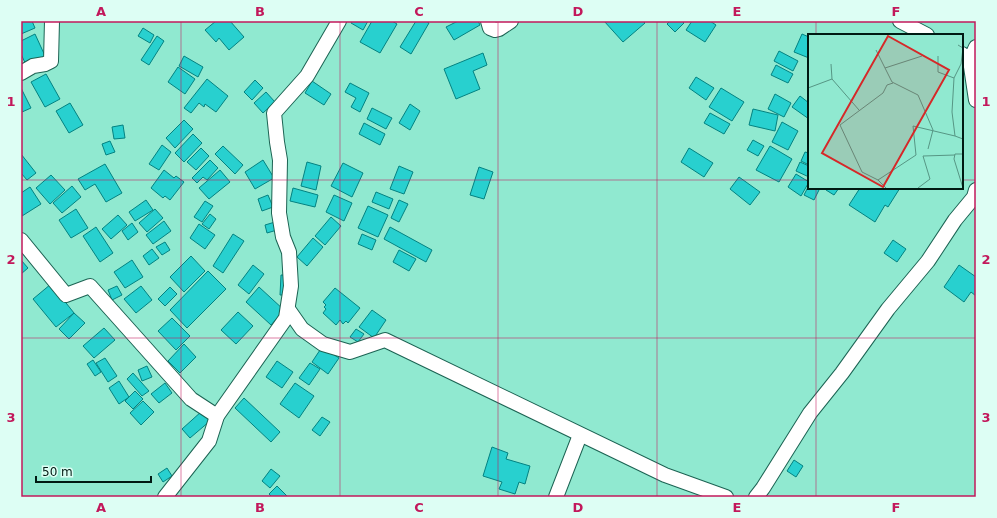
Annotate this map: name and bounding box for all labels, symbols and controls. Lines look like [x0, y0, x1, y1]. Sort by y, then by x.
text: A [96, 4, 106, 19]
text: B [255, 4, 265, 19]
text: C [414, 4, 424, 19]
text: D [573, 4, 584, 19]
text: E [733, 4, 741, 19]
text: F [892, 4, 900, 19]
inset map [808, 34, 963, 189]
text: 1 [6, 94, 16, 109]
text: 1 [981, 94, 991, 109]
text: 2 [6, 252, 16, 267]
text: 2 [981, 252, 991, 267]
text: 3 [6, 410, 16, 425]
text: 3 [981, 410, 991, 425]
scale bar [36, 458, 151, 484]
text: 50 m [42, 465, 73, 479]
text: A [96, 500, 106, 515]
text: B [255, 500, 265, 515]
text: C [414, 500, 424, 515]
text: D [573, 500, 584, 515]
text: E [733, 500, 741, 515]
text: F [892, 500, 900, 515]

